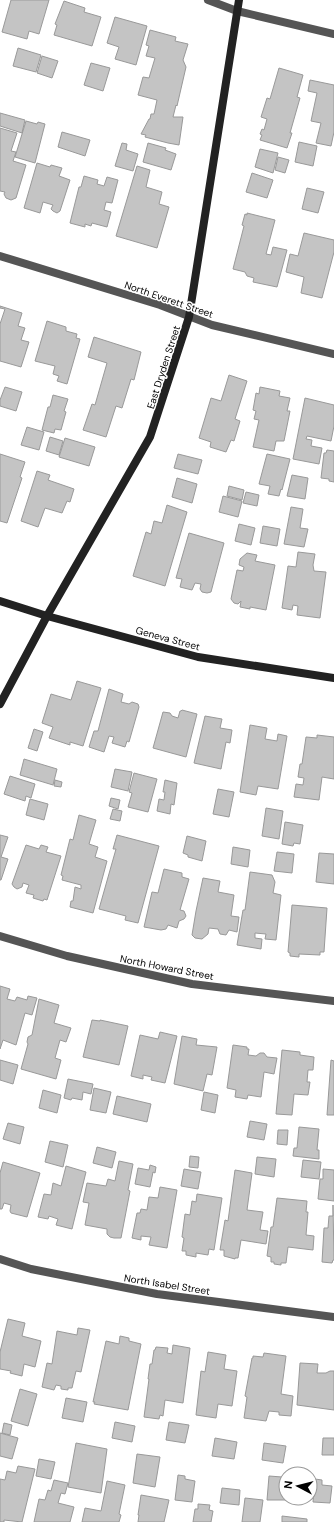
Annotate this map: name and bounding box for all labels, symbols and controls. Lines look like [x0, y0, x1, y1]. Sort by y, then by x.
street label: North Everett Street [123, 278, 215, 321]
street label: East Dryden Street [144, 324, 183, 410]
street label: Geneva Street [134, 624, 201, 653]
street label: North Howard Street [119, 952, 215, 983]
street label: North Isabel Street [123, 1271, 211, 1298]
north arrow [278, 1466, 318, 1506]
text: N [281, 1480, 296, 1490]

